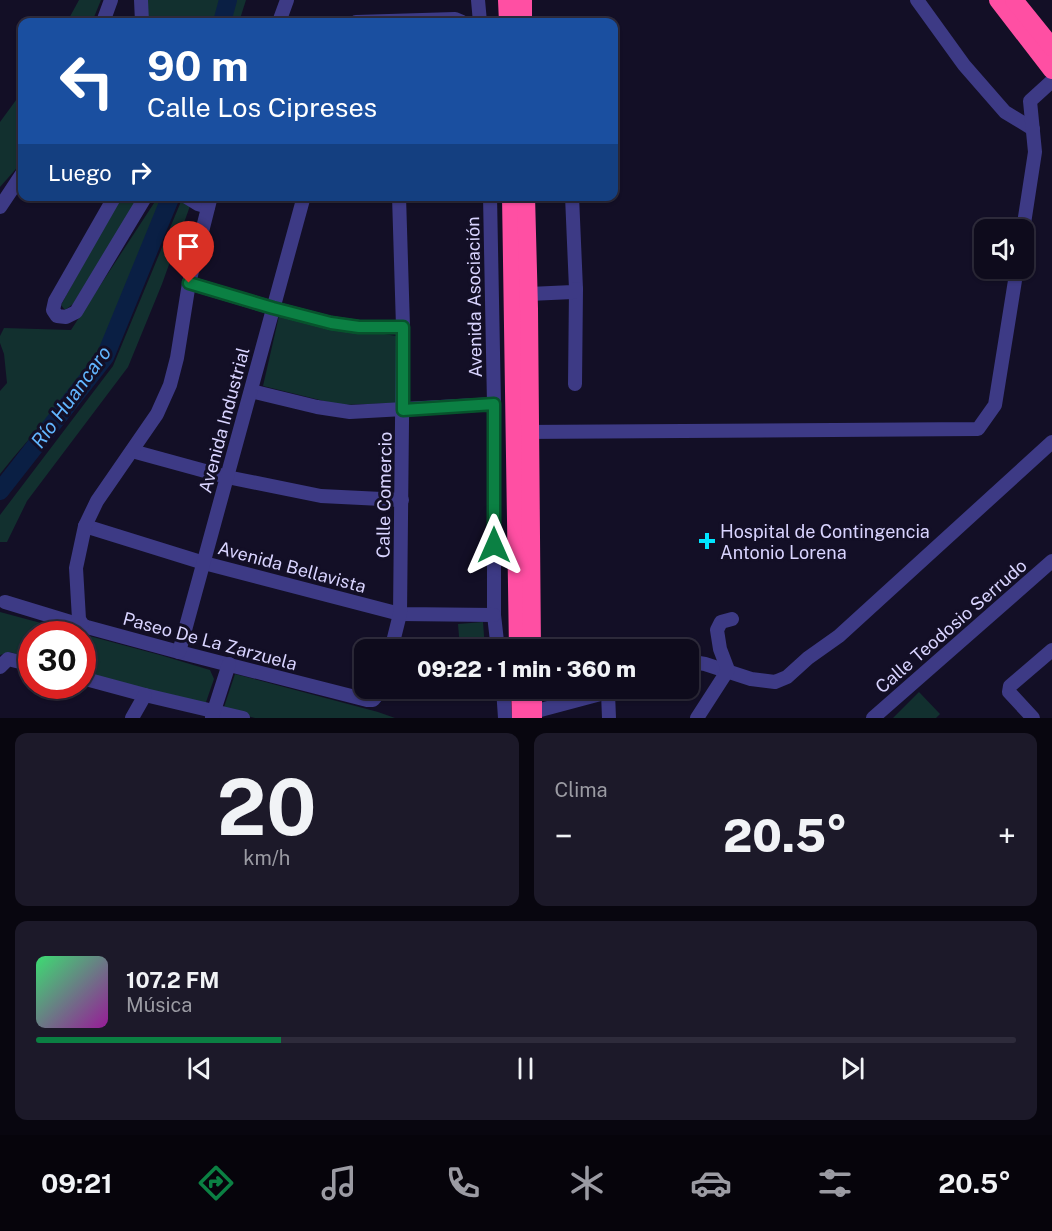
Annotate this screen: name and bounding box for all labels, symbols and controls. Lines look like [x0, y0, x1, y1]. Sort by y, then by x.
text: 90 m [147, 41, 249, 90]
icon: left [48, 42, 126, 120]
text: Calle Los Cipreses [147, 91, 377, 123]
icon: right [124, 156, 157, 189]
text: Luego [48, 160, 112, 186]
street label: Avenida Asociación [462, 216, 486, 378]
map controls [974, 219, 1034, 279]
button: sound [974, 219, 1034, 279]
pin [163, 221, 214, 283]
icon: arrive [172, 230, 205, 263]
water label: Río Huancaro [26, 341, 116, 453]
street label: Avenida Industrial [194, 345, 254, 495]
street label: Calle Comercio [372, 432, 396, 558]
position arrow [462, 513, 526, 577]
place label: Hospital de Contingencia Antonio Lorena [720, 521, 930, 563]
marker: Hospital de Contingencia Antonio Lorena [698, 532, 716, 550]
street label: Avenida Bellavista [216, 537, 368, 597]
street label: Calle Teodosio Serrudo [871, 555, 1031, 697]
street label: Paseo De La Zarzuela [121, 608, 299, 674]
speed limit sign: 30 [18, 621, 96, 699]
text: 09:22 · 1 min · 360 m [417, 656, 636, 682]
text: 20 [217, 761, 317, 853]
text: Clima [555, 778, 608, 802]
text: 20.5° [723, 809, 848, 862]
text: − [555, 817, 573, 855]
text: + [998, 817, 1016, 855]
text: km/h [243, 846, 290, 870]
text: 107.2 FM [126, 967, 219, 993]
text: Música [126, 993, 192, 1017]
icon: previous [183, 1052, 216, 1085]
icon: pause [509, 1052, 542, 1085]
icon: next [836, 1052, 869, 1085]
icon: directions [195, 1162, 237, 1204]
icon: music [318, 1162, 360, 1204]
icon: phone [442, 1162, 484, 1204]
icon: climate [566, 1162, 608, 1204]
icon: car [690, 1162, 732, 1204]
icon: filters [814, 1162, 856, 1204]
text: 09:21 [41, 1167, 113, 1199]
text: 20.5° [938, 1167, 1011, 1199]

